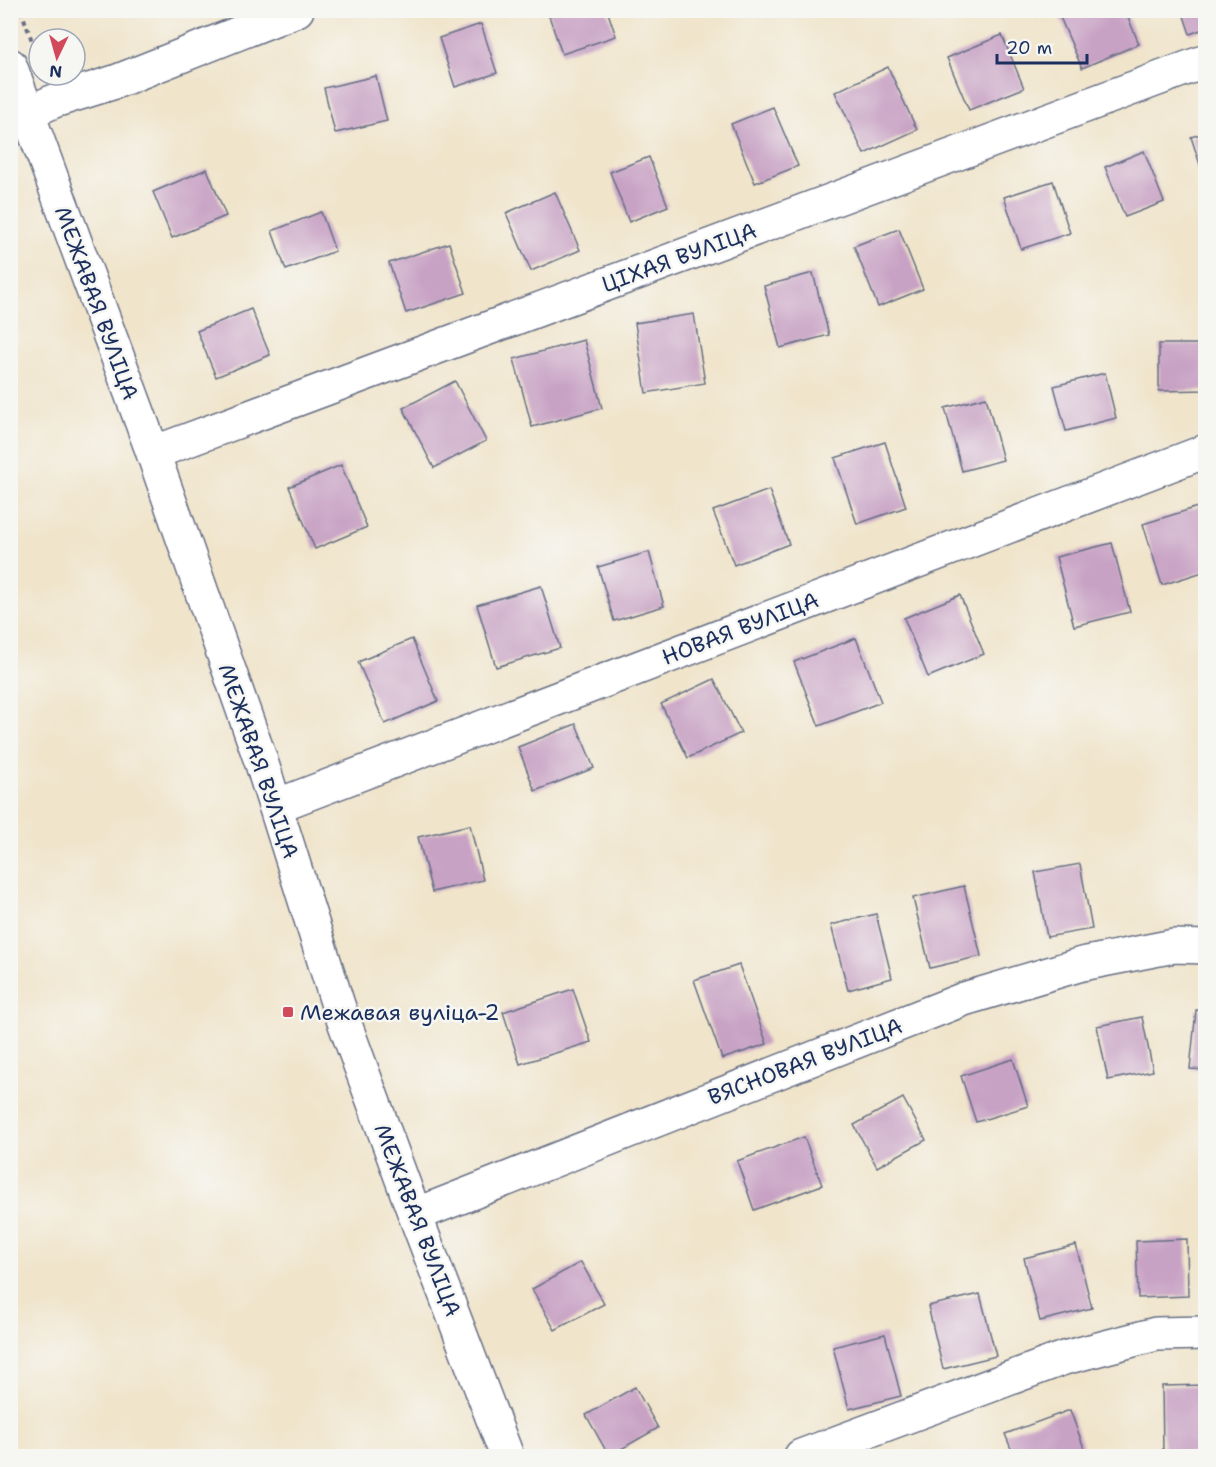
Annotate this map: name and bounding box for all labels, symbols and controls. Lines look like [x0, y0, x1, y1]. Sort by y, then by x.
north arrow [27, 27, 87, 87]
scale bar [997, 27, 1087, 65]
text: 20 m [1006, 36, 1052, 60]
text: N [49, 60, 63, 82]
street label: МЕЖАВАЯ ВУЛІЦА [48, 202, 145, 404]
street label: ЦІХАЯ ВУЛІЦА [598, 216, 761, 299]
street label: НОВАЯ ВУЛІЦА [658, 585, 823, 672]
street label: МЕЖАВАЯ ВУЛІЦА [212, 660, 305, 862]
place label: Межавая вуліца-2 [300, 998, 500, 1027]
marker: Межавая вуліца-2 [281, 1005, 295, 1019]
street label: ВЯСНОВАЯ ВУЛІЦА [704, 1011, 906, 1112]
street label: МЕЖАВАЯ ВУЛІЦА [367, 1120, 468, 1321]

